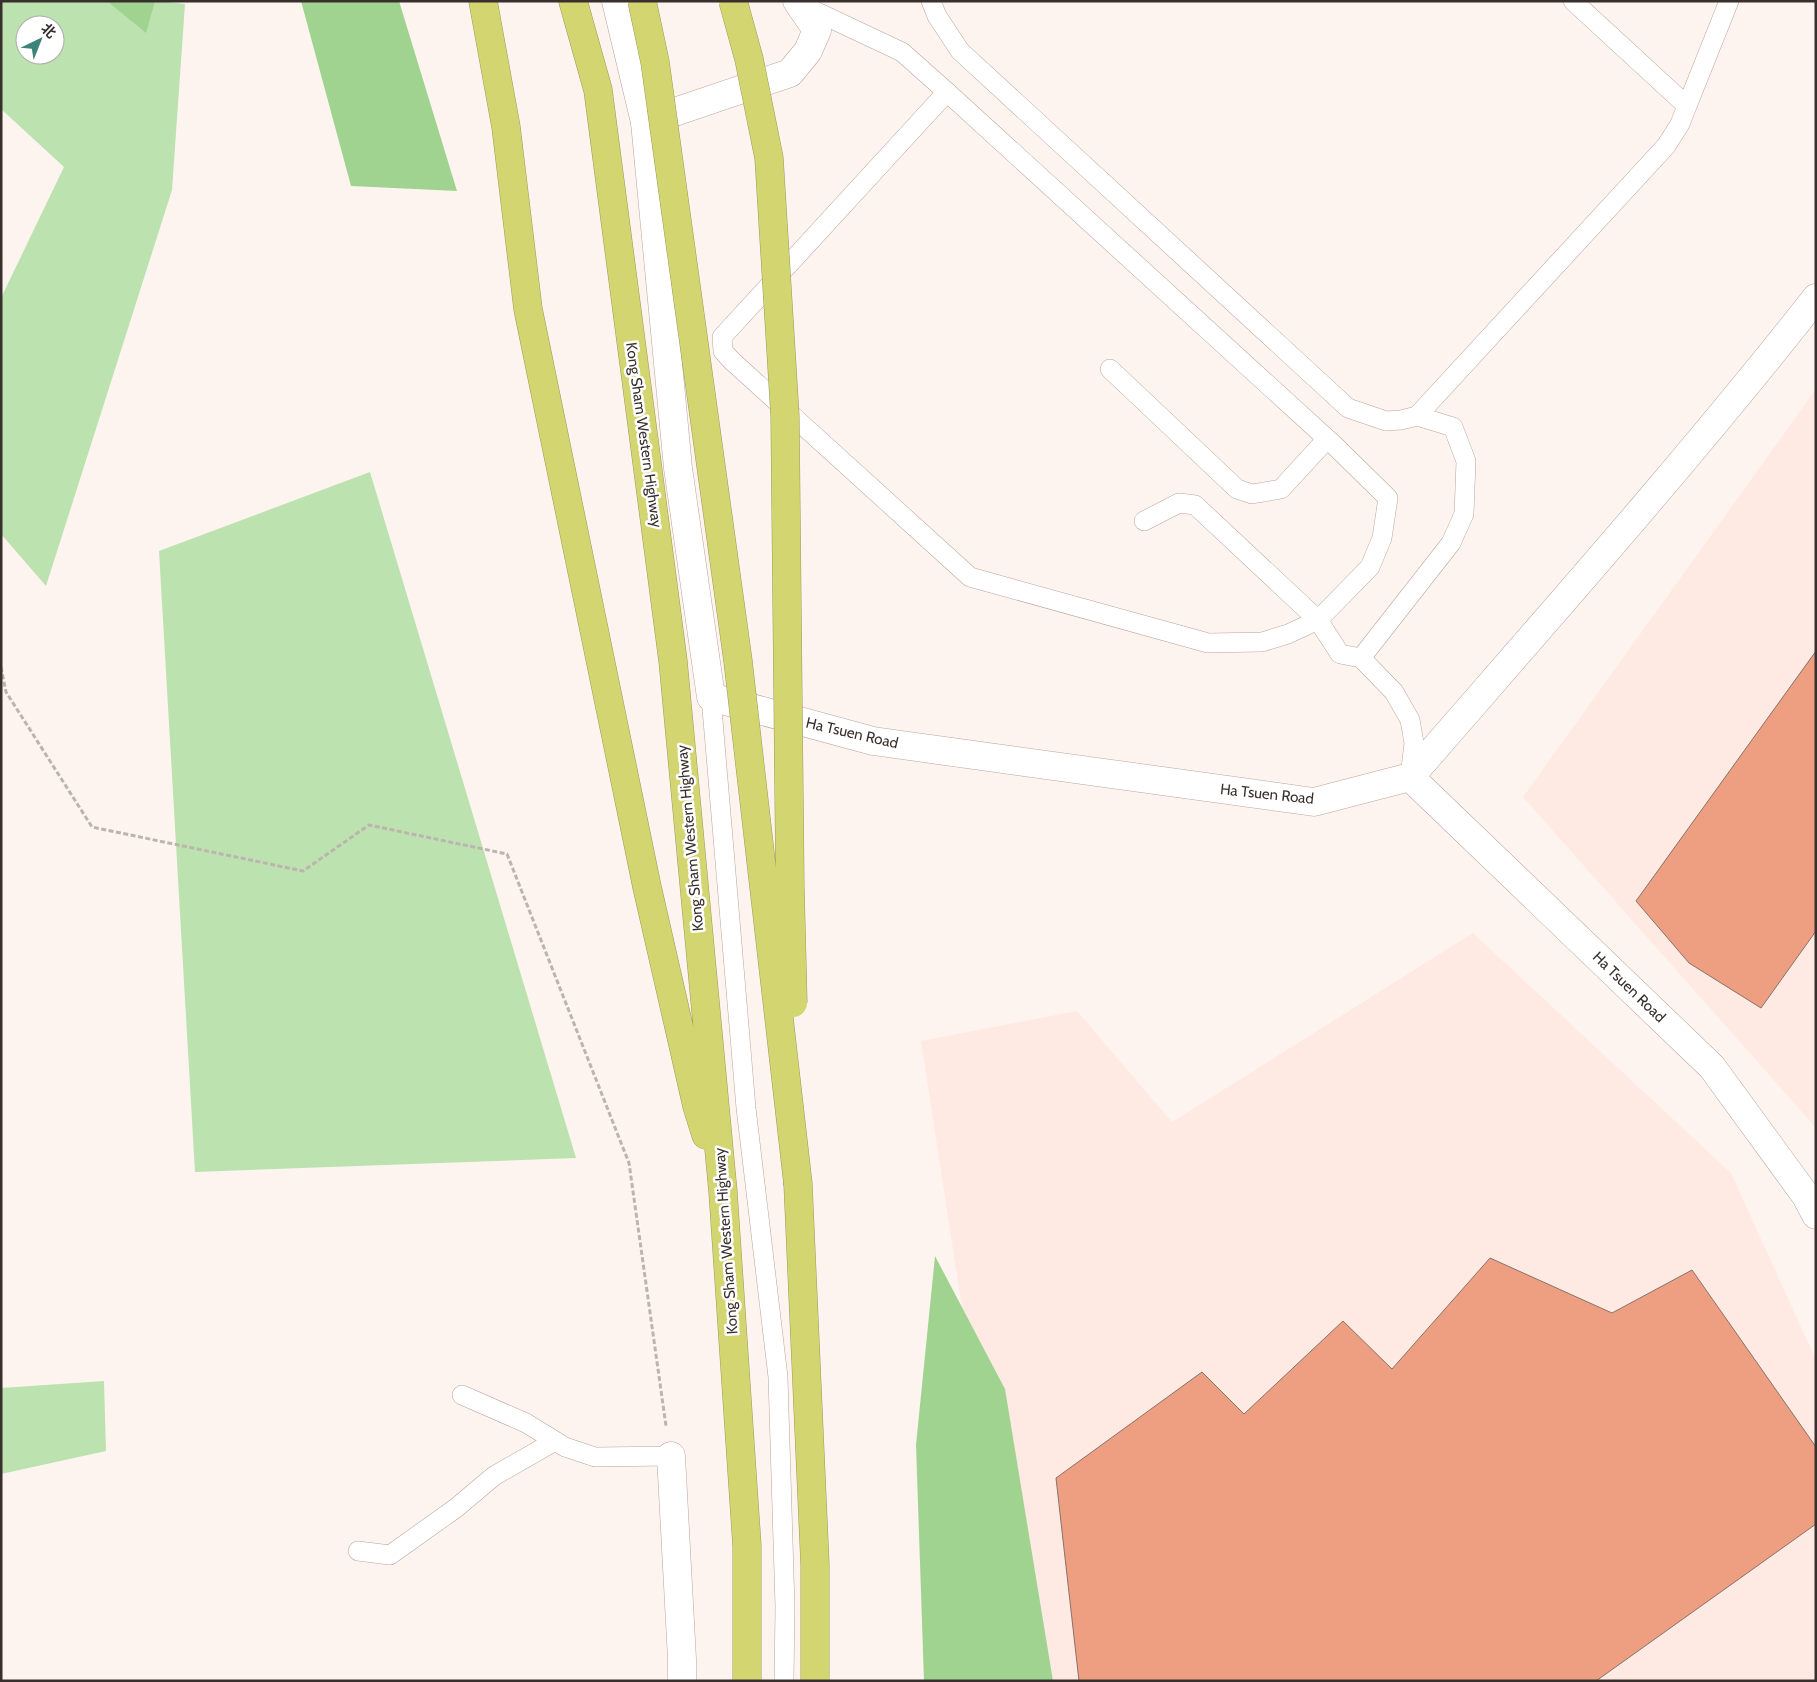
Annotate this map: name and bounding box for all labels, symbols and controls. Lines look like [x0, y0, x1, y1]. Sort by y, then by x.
north arrow [15, 15, 65, 65]
text: 北 [38, 19, 60, 42]
street label: Kong Sham Western Highway [622, 341, 666, 529]
street label: Ha Tsuen Road [804, 714, 900, 752]
street label: Kong Sham Western Highway [673, 744, 707, 932]
street label: Ha Tsuen Road [1219, 780, 1315, 808]
street label: Ha Tsuen Road [1589, 948, 1669, 1026]
street label: Kong Sham Western Highway [710, 1147, 742, 1335]

